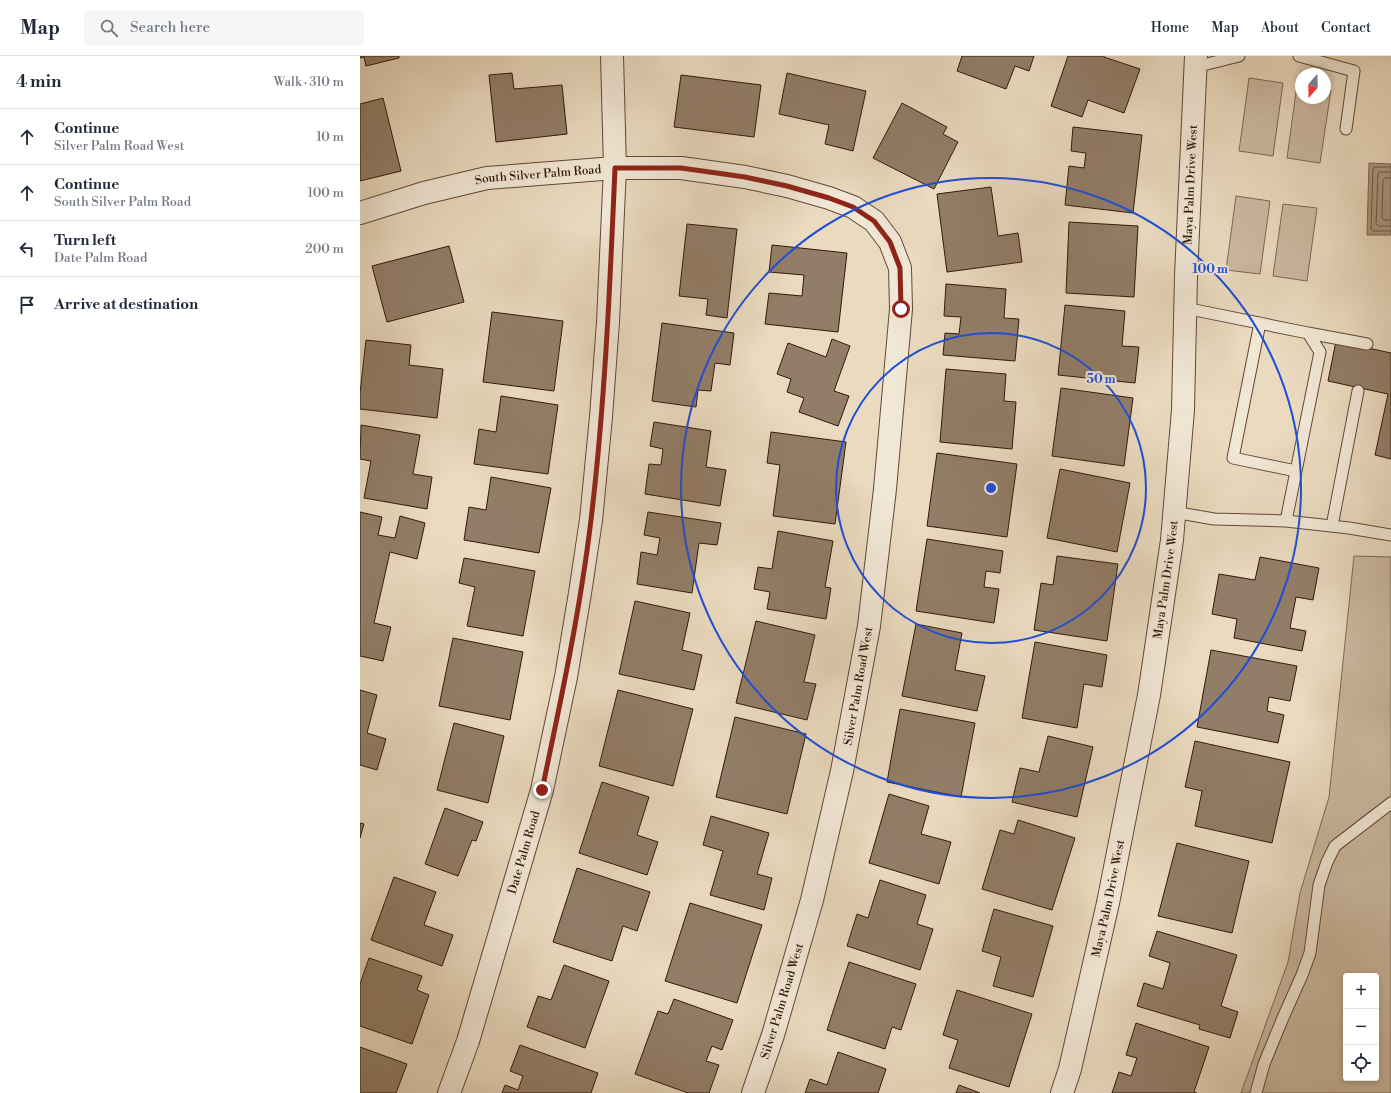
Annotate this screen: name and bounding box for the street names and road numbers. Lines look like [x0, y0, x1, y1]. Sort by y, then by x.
street label: Maya Palm Drive West [1180, 124, 1201, 245]
street label: South Silver Palm Road [474, 162, 602, 189]
street label: Maya Palm Drive West [1150, 519, 1182, 640]
street label: Silver Palm Road West [841, 625, 876, 747]
street label: Date Palm Road [505, 809, 544, 896]
street label: Maya Palm Drive West [1089, 838, 1128, 959]
street label: Silver Palm Road West [758, 941, 807, 1061]

